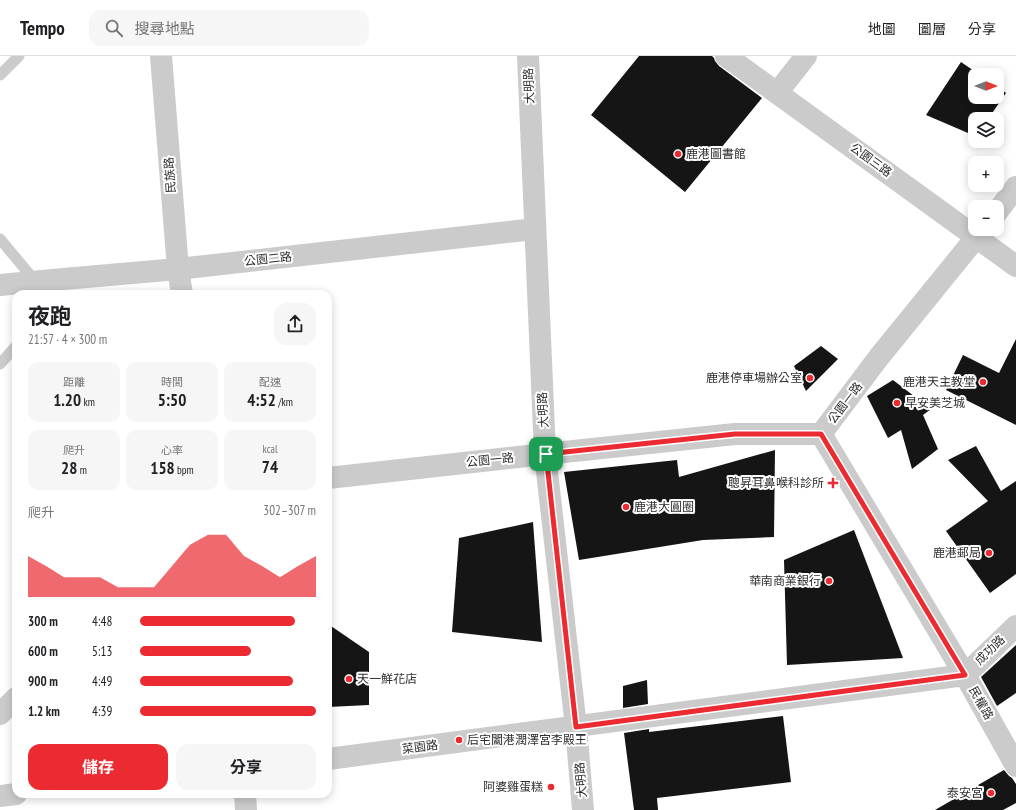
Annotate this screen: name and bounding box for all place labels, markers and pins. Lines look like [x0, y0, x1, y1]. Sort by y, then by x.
place label: 鹿港圖書館 [686, 146, 746, 161]
marker: 鹿港圖書館 [673, 149, 683, 159]
place label: 鹿港停車場辦公室 [706, 370, 802, 385]
marker: 鹿港停車場辦公室 [805, 373, 815, 383]
place label: 鹿港天主教堂 [903, 374, 975, 389]
marker: 鹿港天主教堂 [978, 377, 988, 387]
place label: 早安美芝城 [905, 395, 965, 410]
marker: 早安美芝城 [892, 398, 902, 408]
pin [529, 437, 563, 471]
place label: 聰昇耳鼻喉科診所 [728, 475, 824, 490]
marker: 聰昇耳鼻喉科診所 [827, 477, 839, 489]
place label: 鹿港大圓圈 [634, 499, 694, 514]
marker: 鹿港大圓圈 [621, 502, 631, 512]
place label: 鹿港郵局 [933, 545, 981, 560]
marker: 鹿港郵局 [984, 548, 994, 558]
place label: 華南商業銀行 [749, 573, 821, 588]
marker: 華南商業銀行 [824, 576, 834, 586]
place label: 天一鮮花店 [357, 671, 417, 686]
marker: 天一鮮花店 [344, 674, 354, 684]
place label: 后宅闔港潤澤宮李殿王 [467, 732, 587, 747]
marker: 后宅闔港潤澤宮李殿王 [454, 735, 464, 745]
place label: 阿婆雞蛋糕 [483, 779, 543, 794]
marker: 阿婆雞蛋糕 [546, 782, 556, 792]
place label: 泰安宮 [947, 785, 983, 800]
marker: 泰安宮 [986, 788, 996, 798]

